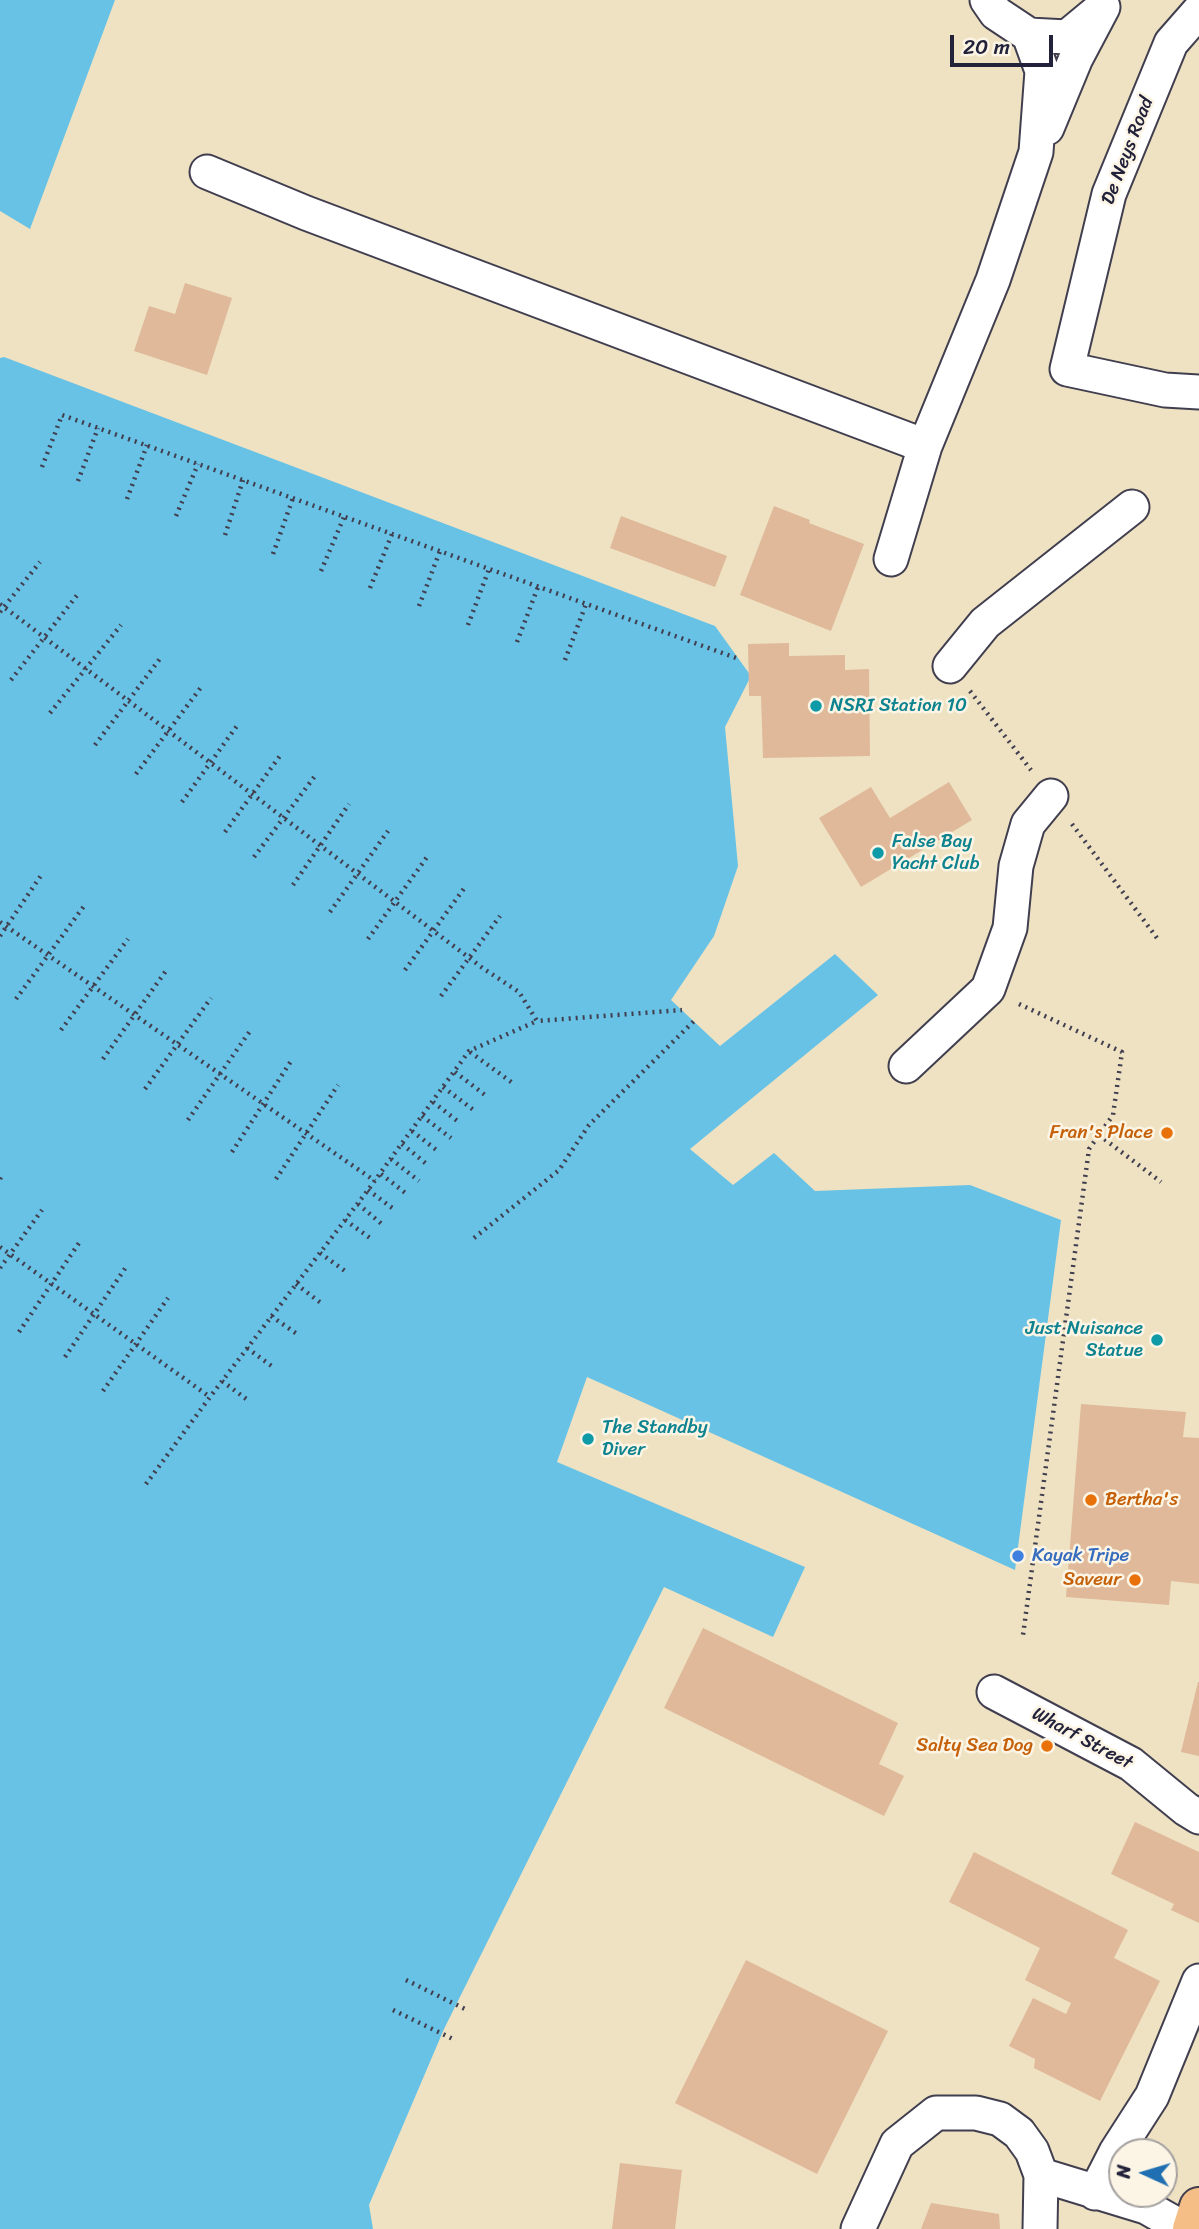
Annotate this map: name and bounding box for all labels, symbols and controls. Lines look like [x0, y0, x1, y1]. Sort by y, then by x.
scale bar [954, 21, 1057, 65]
text: 20 m [963, 28, 1010, 66]
street label: De Neys Road [1097, 94, 1159, 208]
place label: NSRI Station 10 [830, 695, 967, 717]
marker: NSRI Station 10 [808, 698, 824, 714]
place label: False Bay Yacht Club [892, 831, 980, 875]
marker: False Bay Yacht Club [870, 845, 886, 861]
place label: Fran's Place [1049, 1122, 1153, 1144]
marker: Fran's Place [1159, 1125, 1175, 1141]
place label: Just Nuisance Statue [1026, 1318, 1143, 1362]
marker: Just Nuisance Statue [1149, 1332, 1165, 1348]
place label: The Standby Diver [602, 1417, 708, 1461]
marker: The Standby Diver [580, 1431, 596, 1447]
place label: Bertha's [1105, 1489, 1178, 1511]
marker: Bertha's [1083, 1492, 1099, 1508]
place label: Kayak Tripe [1032, 1545, 1129, 1567]
marker: Kayak Tripe [1010, 1548, 1026, 1564]
place label: Saveur [1063, 1569, 1121, 1591]
marker: Saveur [1127, 1572, 1143, 1588]
street label: Wharf Street [1028, 1703, 1136, 1775]
place label: Salty Sea Dog [916, 1735, 1033, 1757]
marker: Salty Sea Dog [1039, 1738, 1055, 1754]
north arrow [1108, 2138, 1178, 2208]
text: N [1107, 2164, 1140, 2179]

